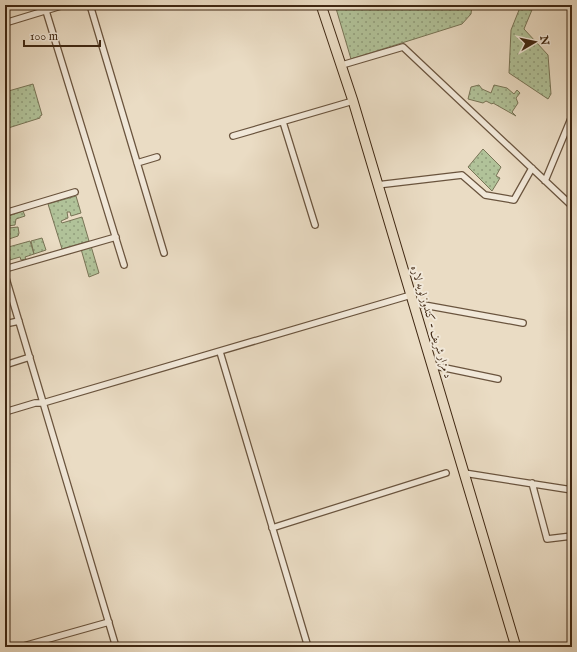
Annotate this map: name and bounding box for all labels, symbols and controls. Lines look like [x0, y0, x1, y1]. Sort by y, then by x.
scale bar [24, 22, 100, 48]
north arrow [515, 22, 555, 62]
text: 100 m [30, 29, 58, 44]
text: N [536, 34, 552, 47]
street label: د مزار شریف - کندوز لویه لاره [407, 264, 455, 380]

